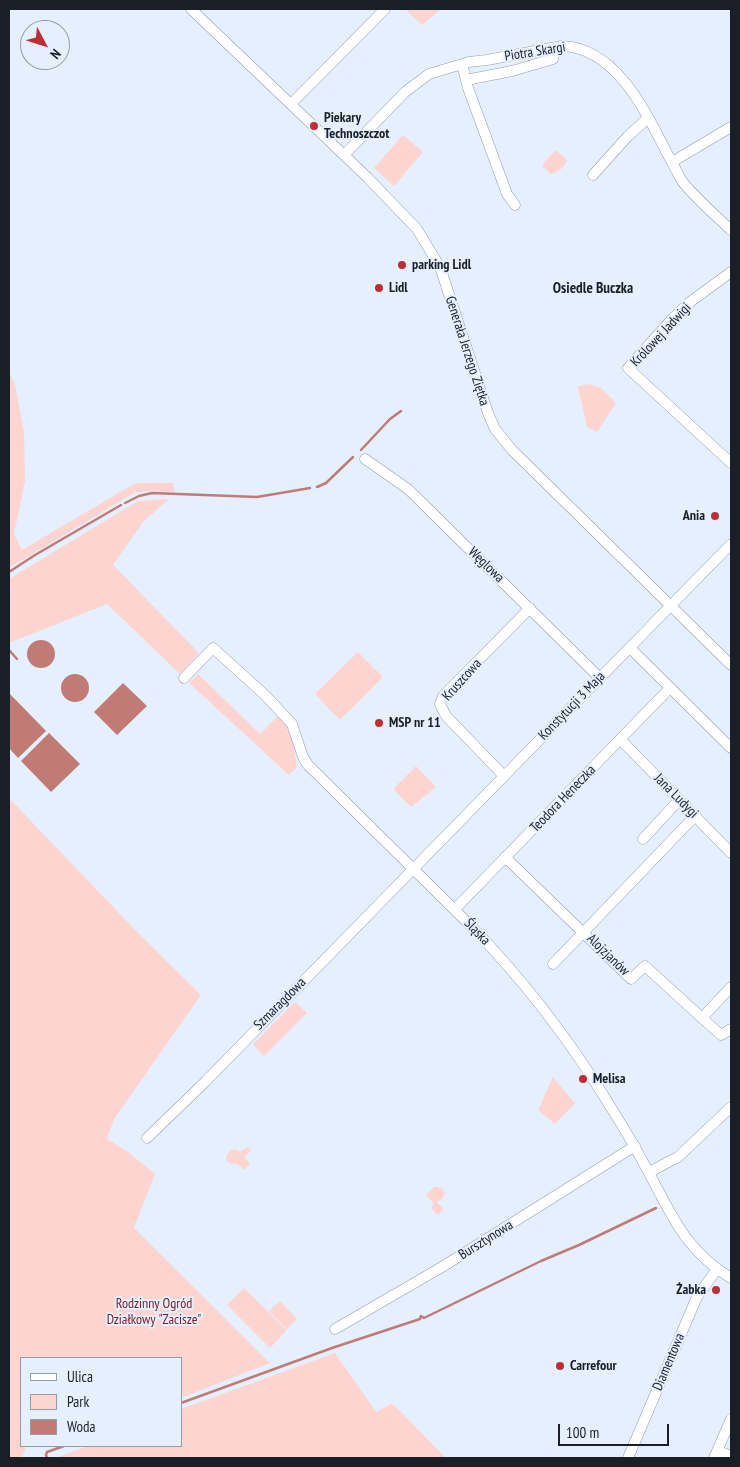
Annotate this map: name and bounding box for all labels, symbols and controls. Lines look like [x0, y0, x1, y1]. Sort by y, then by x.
north arrow [20, 20, 70, 70]
street label: Piotra Skargi [503, 39, 567, 65]
text: N [46, 45, 65, 63]
place label: Piekary Technoszczot [324, 110, 389, 142]
marker: Piekary Technoszczot [308, 120, 320, 132]
place label: parking Lidl [412, 257, 471, 273]
marker: parking Lidl [396, 259, 408, 271]
place label: Lidl [389, 280, 408, 296]
district label: Osiedle Buczka [553, 280, 633, 298]
marker: Lidl [373, 282, 385, 294]
street label: Generała Jerzego Ziętka [441, 294, 493, 408]
street label: Królowej Jadwigi [627, 300, 695, 370]
place label: Ania [683, 508, 705, 524]
marker: Ania [709, 510, 721, 522]
street label: Węglowa [464, 544, 508, 586]
street label: Kruszcowa [439, 656, 485, 704]
street label: Konstytucji 3 Maja [535, 668, 609, 744]
place label: MSP nr 11 [389, 715, 441, 731]
marker: MSP nr 11 [373, 717, 385, 729]
street label: Teodora Heneczka [527, 762, 599, 836]
street label: Jana Ludygi [650, 770, 702, 822]
street label: Śląska [460, 915, 494, 949]
street label: Alojzjanów [583, 931, 633, 979]
street label: Szmaragdowa [250, 974, 310, 1034]
place label: Melisa [593, 1071, 626, 1087]
marker: Melisa [577, 1073, 589, 1085]
street label: Bursztynowa [456, 1217, 516, 1263]
place label: Żabka [676, 1282, 706, 1298]
marker: Żabka [710, 1284, 722, 1296]
park label: Rodzinny Ogród Działkowy "Zacisze" [107, 1296, 201, 1328]
street label: Diamentowa [649, 1331, 689, 1393]
legend [20, 1357, 182, 1447]
place label: Carrefour [570, 1358, 617, 1374]
marker: Carrefour [554, 1360, 566, 1372]
text: Ulica [67, 1367, 93, 1386]
text: Park [67, 1392, 89, 1411]
scale bar [560, 1414, 671, 1446]
text: Woda [67, 1417, 96, 1436]
text: 100 m [566, 1423, 599, 1442]

